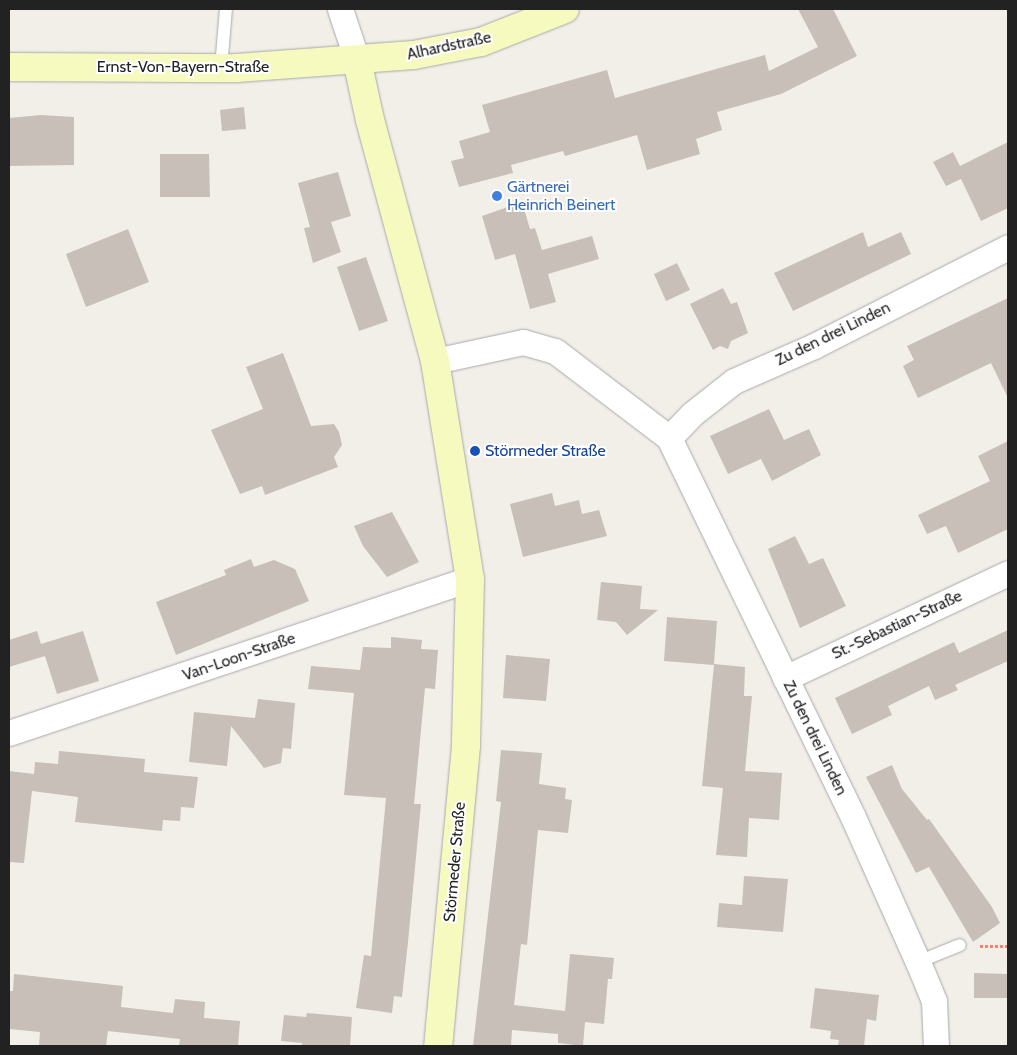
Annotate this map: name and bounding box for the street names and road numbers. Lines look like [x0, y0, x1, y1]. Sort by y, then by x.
street label: Alhardstraße [405, 28, 493, 64]
street label: Ernst-Von-Bayern-Straße [97, 57, 269, 77]
street label: Zu den drei Linden [773, 298, 893, 370]
street label: St.-Sebastian-Straße [829, 586, 965, 664]
street label: Van-Loon-Straße [180, 629, 298, 685]
street label: Zu den drei Linden [779, 678, 851, 798]
street label: Störmeder Straße [440, 801, 470, 923]

